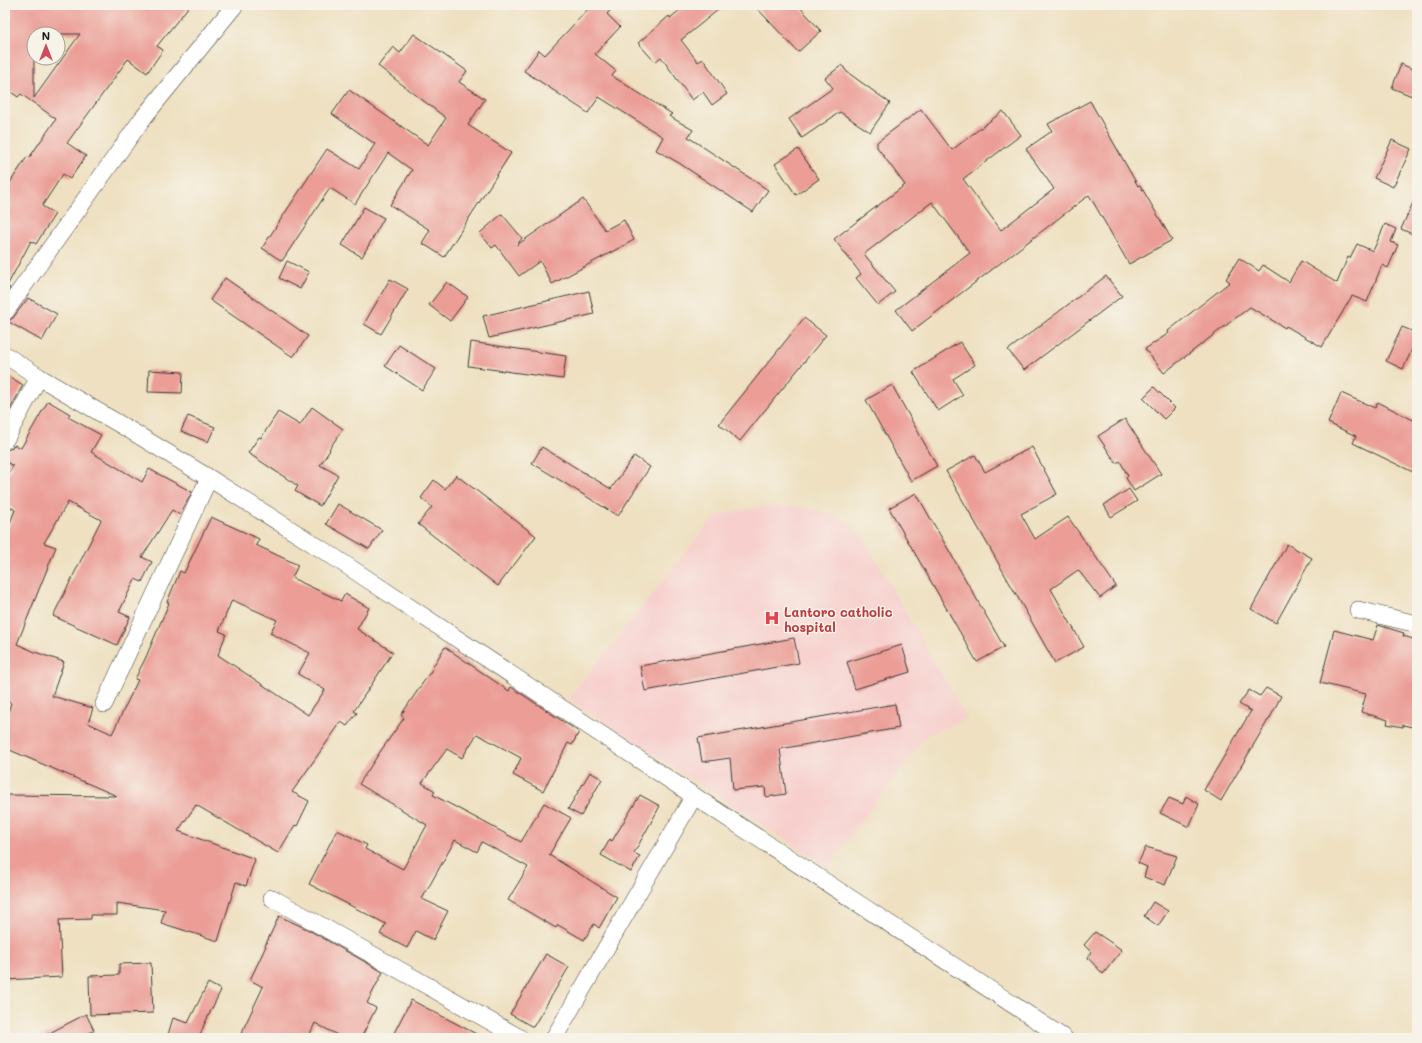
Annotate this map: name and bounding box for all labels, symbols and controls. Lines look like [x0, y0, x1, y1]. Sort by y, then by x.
north arrow [26, 26, 66, 66]
text: N [42, 28, 50, 43]
place label: Lantoro catholic hospital [784, 603, 893, 635]
hospital icon: Lantoro catholic hospital [763, 609, 781, 627]

